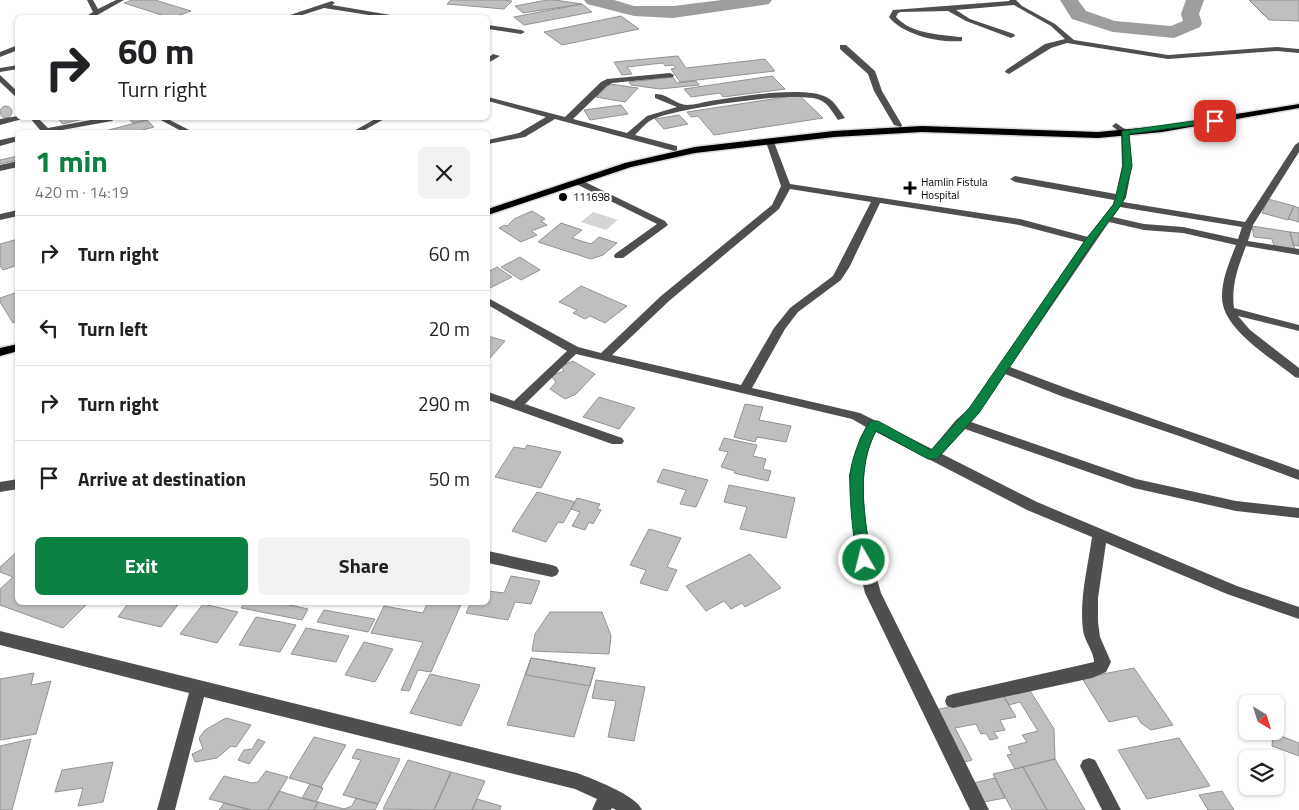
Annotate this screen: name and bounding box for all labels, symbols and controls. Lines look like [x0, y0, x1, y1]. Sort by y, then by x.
text: 60 m [118, 24, 194, 78]
icon: right [35, 35, 100, 100]
text: Turn right [118, 72, 207, 106]
pin [1194, 100, 1236, 142]
icon: arrive [1201, 107, 1229, 135]
text: 1 min [35, 138, 108, 184]
button: close [418, 147, 470, 199]
place label: Hamlin Fistula Hospital [921, 174, 988, 203]
text: 420 m · 14:19 [35, 180, 129, 204]
marker: Hamlin Fistula Hospital [903, 181, 917, 195]
place label: 111698 [573, 189, 610, 205]
marker: 111698 [557, 191, 569, 203]
icon: right [35, 239, 63, 267]
text: Turn right [78, 239, 159, 268]
text: 60 m [429, 239, 470, 268]
icon: left [35, 314, 63, 342]
text: Turn left [78, 314, 148, 343]
text: 20 m [429, 314, 470, 343]
icon: right [35, 389, 63, 417]
text: Turn right [78, 389, 159, 418]
text: 290 m [418, 389, 470, 418]
icon: arrive [35, 464, 63, 492]
text: Arrive at destination [78, 464, 246, 493]
text: 50 m [429, 464, 470, 493]
position arrow [837, 533, 889, 585]
button: Exit [35, 537, 248, 595]
button: Share [258, 537, 470, 595]
north arrow [1239, 695, 1284, 740]
map controls [1239, 695, 1284, 795]
button: layers [1239, 750, 1284, 795]

